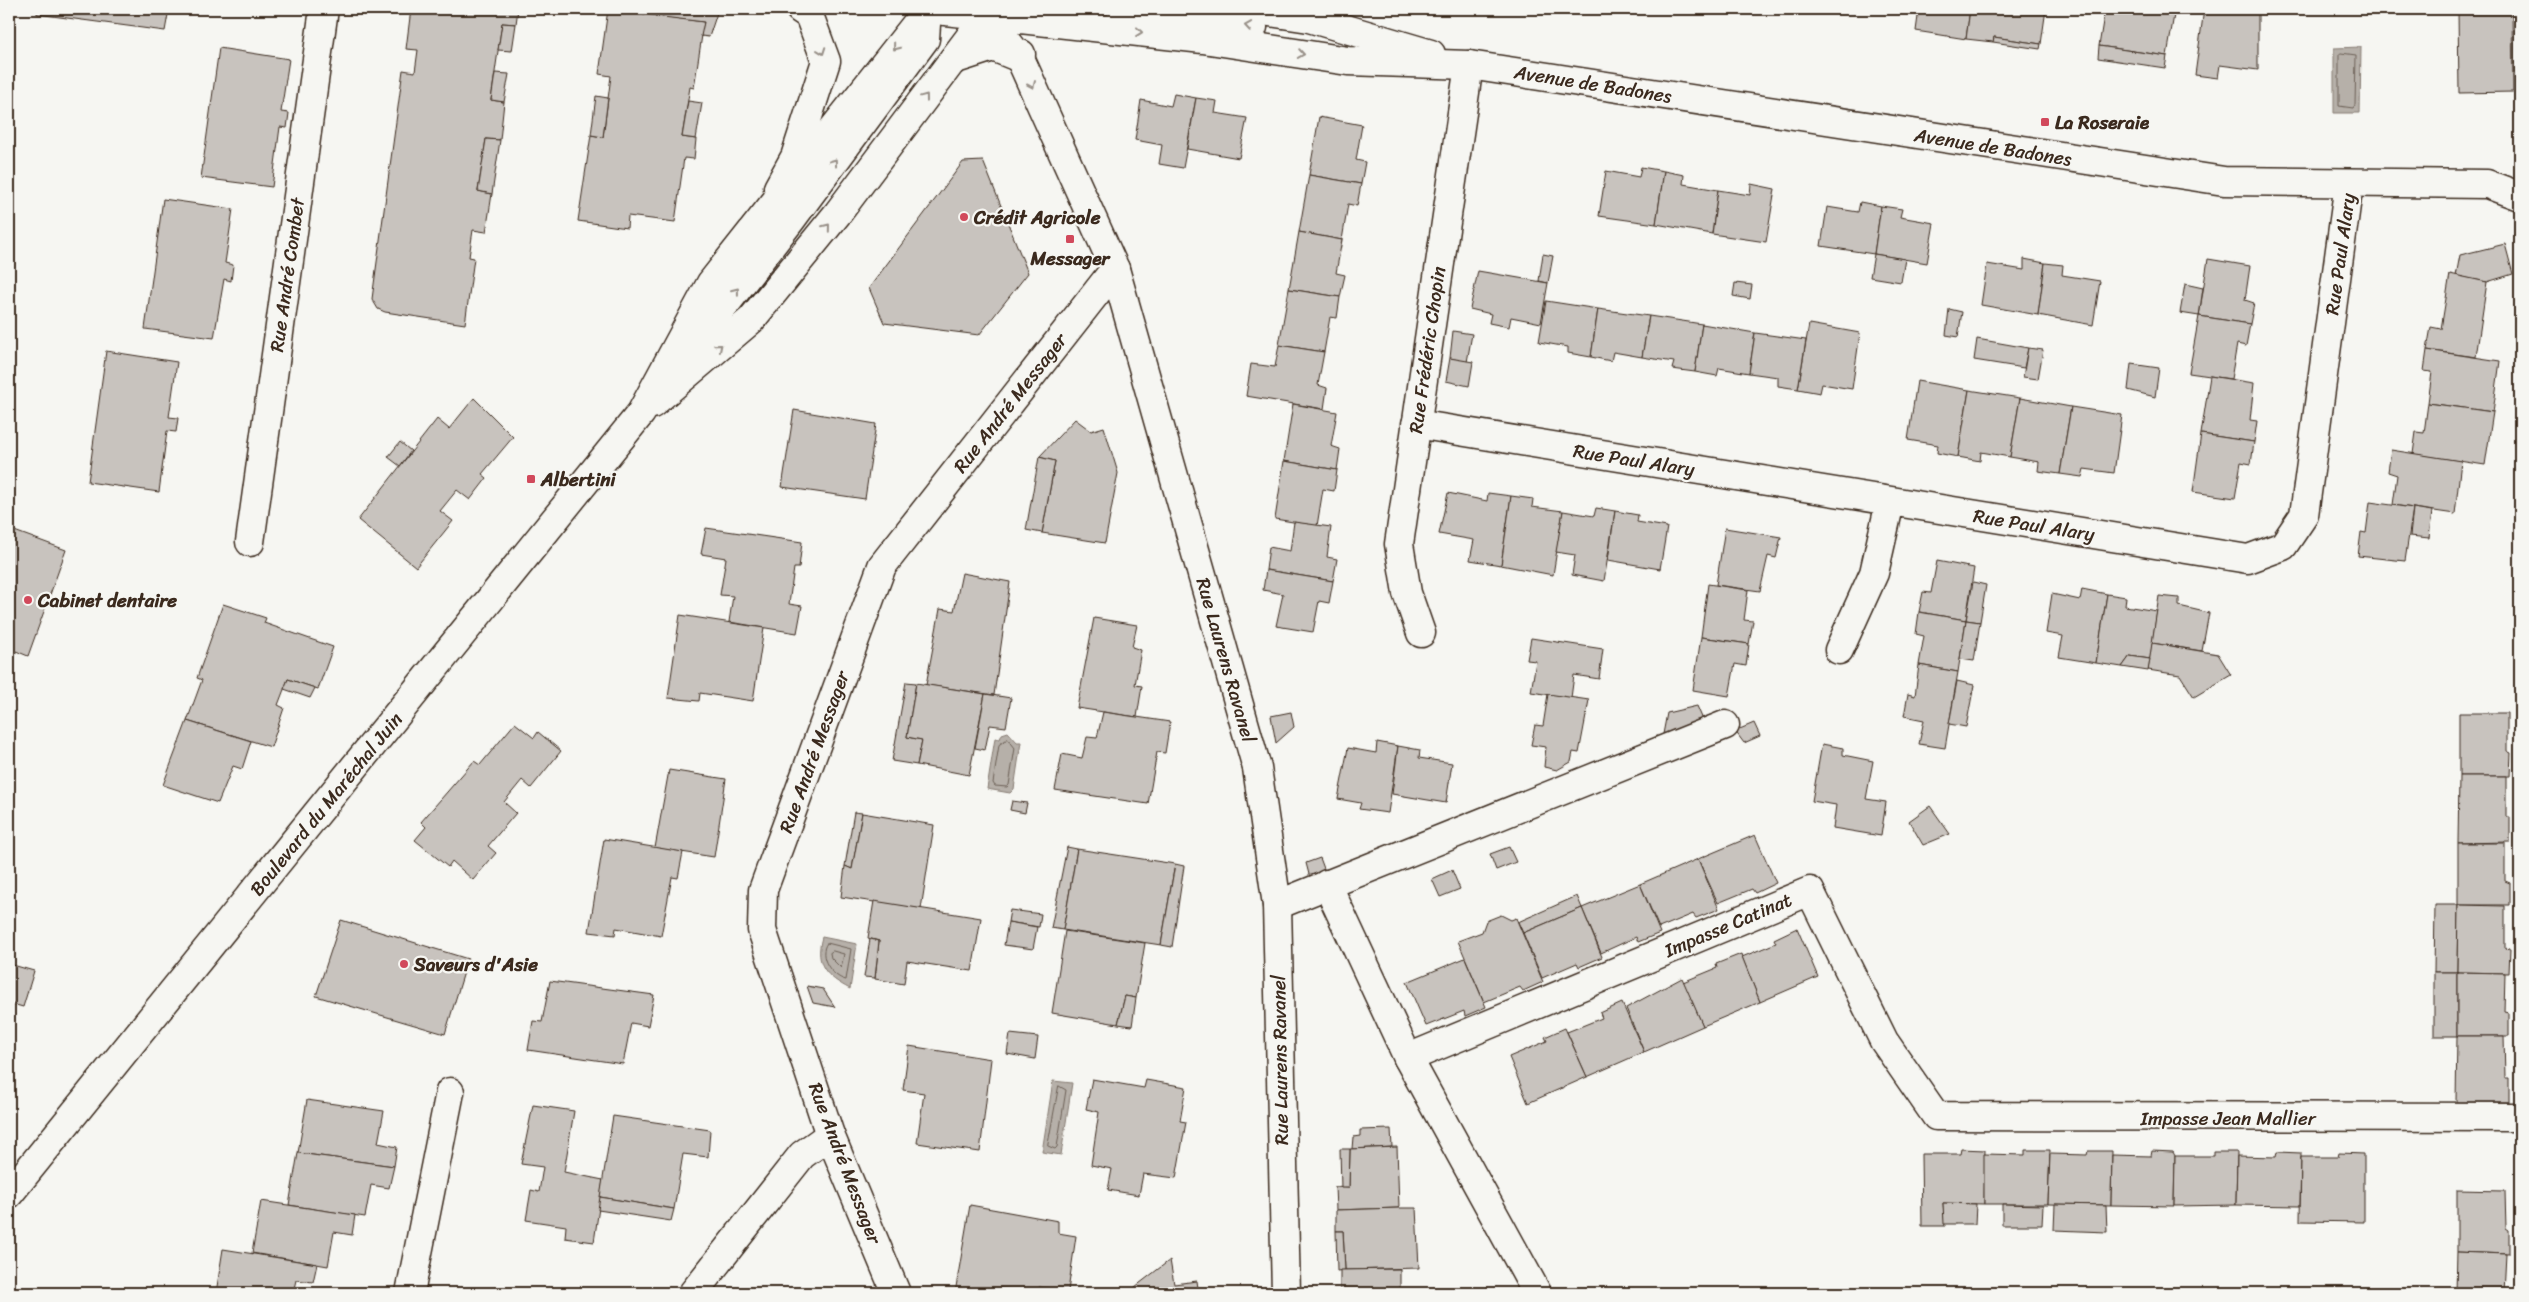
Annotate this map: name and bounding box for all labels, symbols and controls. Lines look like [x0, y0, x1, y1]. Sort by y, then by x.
one-way arrow [1244, 22, 1252, 32]
one-way arrow [1136, 26, 1144, 37]
one-way arrow [894, 41, 902, 50]
one-way arrow [816, 46, 826, 54]
one-way arrow [1297, 48, 1305, 59]
street label: Avenue de Badones [1511, 55, 1674, 113]
one-way arrow [1026, 80, 1036, 89]
one-way arrow [919, 93, 928, 103]
place label: La Roseraie [2055, 106, 2150, 139]
marker: La Roseraie [2039, 116, 2051, 128]
street label: Avenue de Badones [1911, 118, 2074, 176]
one-way arrow [828, 158, 837, 168]
street label: Rue Paul Alary [2315, 191, 2365, 317]
street label: Rue André Combet [260, 194, 314, 354]
place label: Crédit Agricole [973, 201, 1101, 234]
marker: Crédit Agricole [958, 211, 970, 223]
one-way arrow [822, 224, 830, 233]
marker: Messager [1064, 233, 1076, 245]
place label: Messager [1030, 242, 1112, 275]
street label: Rue Frédéric Chopin [1399, 264, 1455, 436]
one-way arrow [730, 288, 739, 297]
street label: Rue André Messager [945, 325, 1076, 480]
one-way arrow [713, 344, 722, 353]
street label: Rue Paul Alary [1571, 434, 1697, 486]
place label: Albertini [540, 463, 616, 496]
marker: Albertini [525, 473, 537, 485]
street label: Rue Paul Alary [1971, 499, 2097, 551]
street label: Rue Laurens Ravanel [1187, 574, 1265, 747]
place label: Cabinet dentaire [37, 584, 177, 617]
marker: Cabinet dentaire [22, 594, 34, 606]
street label: Rue André Messager [769, 665, 859, 838]
street label: Boulevard du Maréchal Juin [241, 705, 411, 903]
street label: Impasse Catinat [1658, 883, 1797, 967]
place label: Saveurs d'Asie [413, 948, 538, 981]
marker: Saveurs d'Asie [398, 958, 410, 970]
street label: Rue Laurens Ravanel [1262, 974, 1298, 1145]
street label: Rue André Messager [799, 1078, 891, 1250]
street label: Impasse Jean Mallier [2139, 1102, 2317, 1135]

